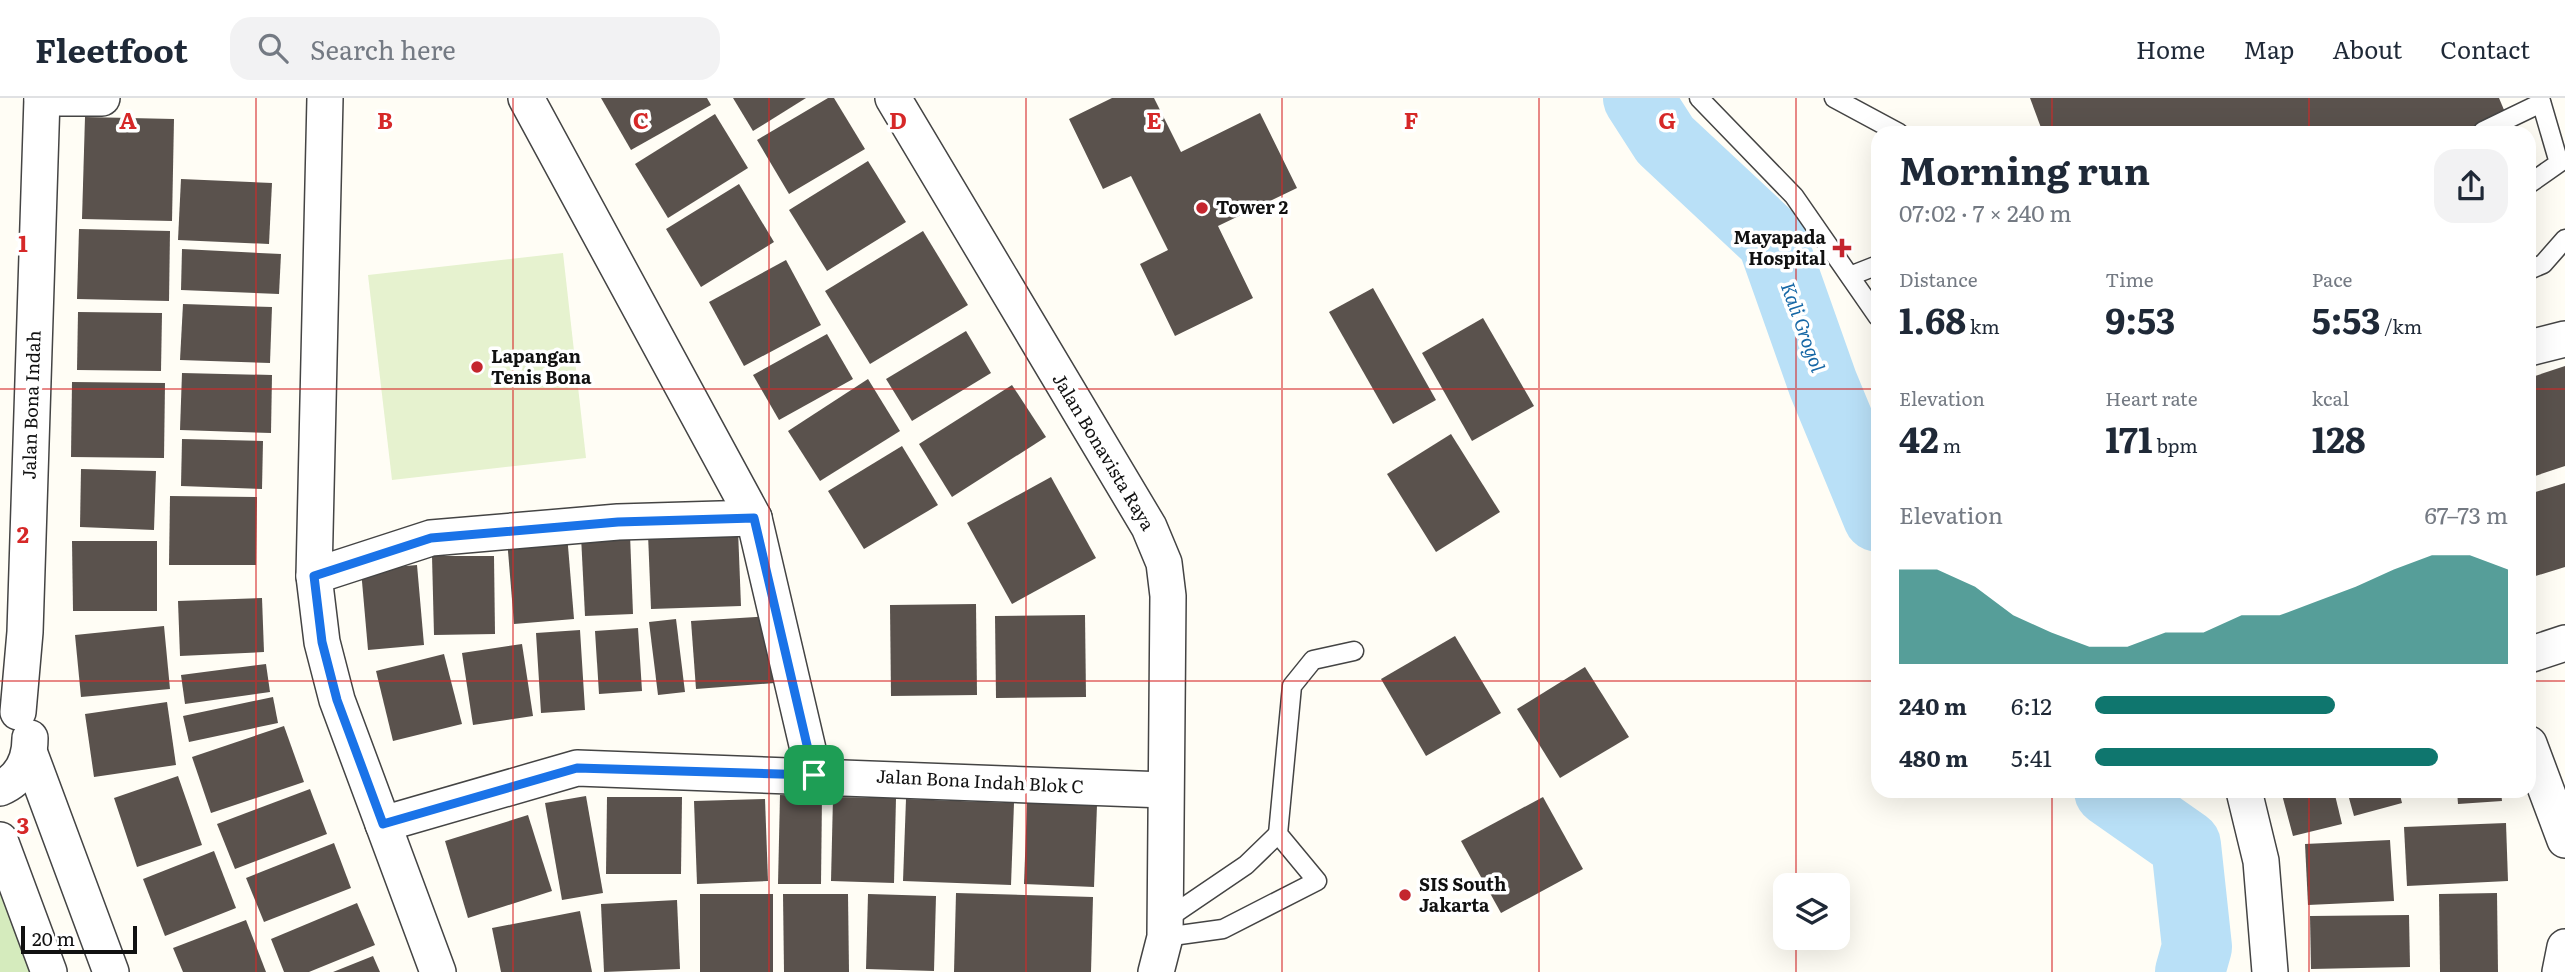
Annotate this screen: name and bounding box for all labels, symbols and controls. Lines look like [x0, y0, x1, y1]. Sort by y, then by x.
search box [230, 17, 720, 80]
text: Fleetfoot [35, 24, 188, 73]
icon: search [254, 29, 292, 67]
text: Search here [310, 29, 456, 68]
text: Home [2136, 31, 2205, 66]
text: Map [2243, 31, 2294, 66]
text: About [2332, 31, 2402, 66]
text: Contact [2440, 31, 2530, 66]
text: A [119, 102, 137, 136]
text: B [377, 102, 393, 136]
text: C [633, 102, 649, 136]
text: D [889, 102, 907, 136]
text: E [1146, 102, 1162, 136]
text: F [1404, 102, 1419, 136]
text: G [1658, 102, 1676, 136]
text: Morning run [1899, 140, 2150, 197]
button: share [2434, 149, 2508, 223]
place label: Tower 2 [1216, 193, 1289, 220]
text: 07:02 · 7 × 240 m [1899, 195, 2072, 229]
marker: Tower 2 [1194, 200, 1210, 216]
place label: Mayapada Hospital [1734, 223, 1827, 271]
text: 1 [18, 225, 28, 259]
marker: Mayapada Hospital [1832, 238, 1852, 258]
text: Distance [1899, 265, 1978, 293]
text: Time [2105, 265, 2154, 293]
text: Pace [2312, 265, 2352, 293]
water label: Kali Grogol [1775, 278, 1833, 376]
text: 1.68 [1899, 293, 1966, 345]
text: 9:53 [2105, 293, 2175, 345]
text: 5:53 [2312, 293, 2380, 345]
text: km [1966, 312, 2000, 340]
text: /km [2380, 312, 2422, 340]
street label: Jalan Bona Indah [14, 330, 47, 480]
place label: Lapangan Tenis Bona [491, 342, 592, 390]
marker: Lapangan Tenis Bona [469, 359, 485, 375]
street label: Jalan Bonavista Raya [1046, 367, 1162, 535]
text: Elevation [1899, 384, 1985, 412]
text: Heart rate [2105, 384, 2198, 412]
text: kcal [2312, 384, 2349, 412]
text: 42 [1899, 412, 1939, 464]
text: 171 [2105, 412, 2153, 464]
text: 128 [2312, 412, 2366, 464]
text: m [1939, 431, 1961, 459]
text: bpm [2153, 431, 2198, 459]
text: Elevation [1899, 497, 2003, 531]
text: 67–73 m [2424, 497, 2508, 531]
text: 2 [17, 516, 29, 550]
text: 240 m [1899, 688, 1967, 722]
text: 6:12 [2011, 688, 2052, 722]
text: 480 m [1899, 740, 1968, 774]
text: 5:41 [2011, 740, 2052, 774]
pin [784, 745, 844, 805]
icon: arrive [795, 756, 833, 794]
street label: Jalan Bona Indah Blok C [875, 762, 1085, 799]
text: 3 [17, 807, 29, 841]
place label: SIS South Jakarta [1419, 870, 1506, 918]
map controls [1773, 873, 1850, 950]
button: layers [1773, 873, 1850, 950]
marker: SIS South Jakarta [1397, 887, 1413, 903]
scale bar [21, 923, 136, 955]
text: 20 m [32, 924, 75, 952]

